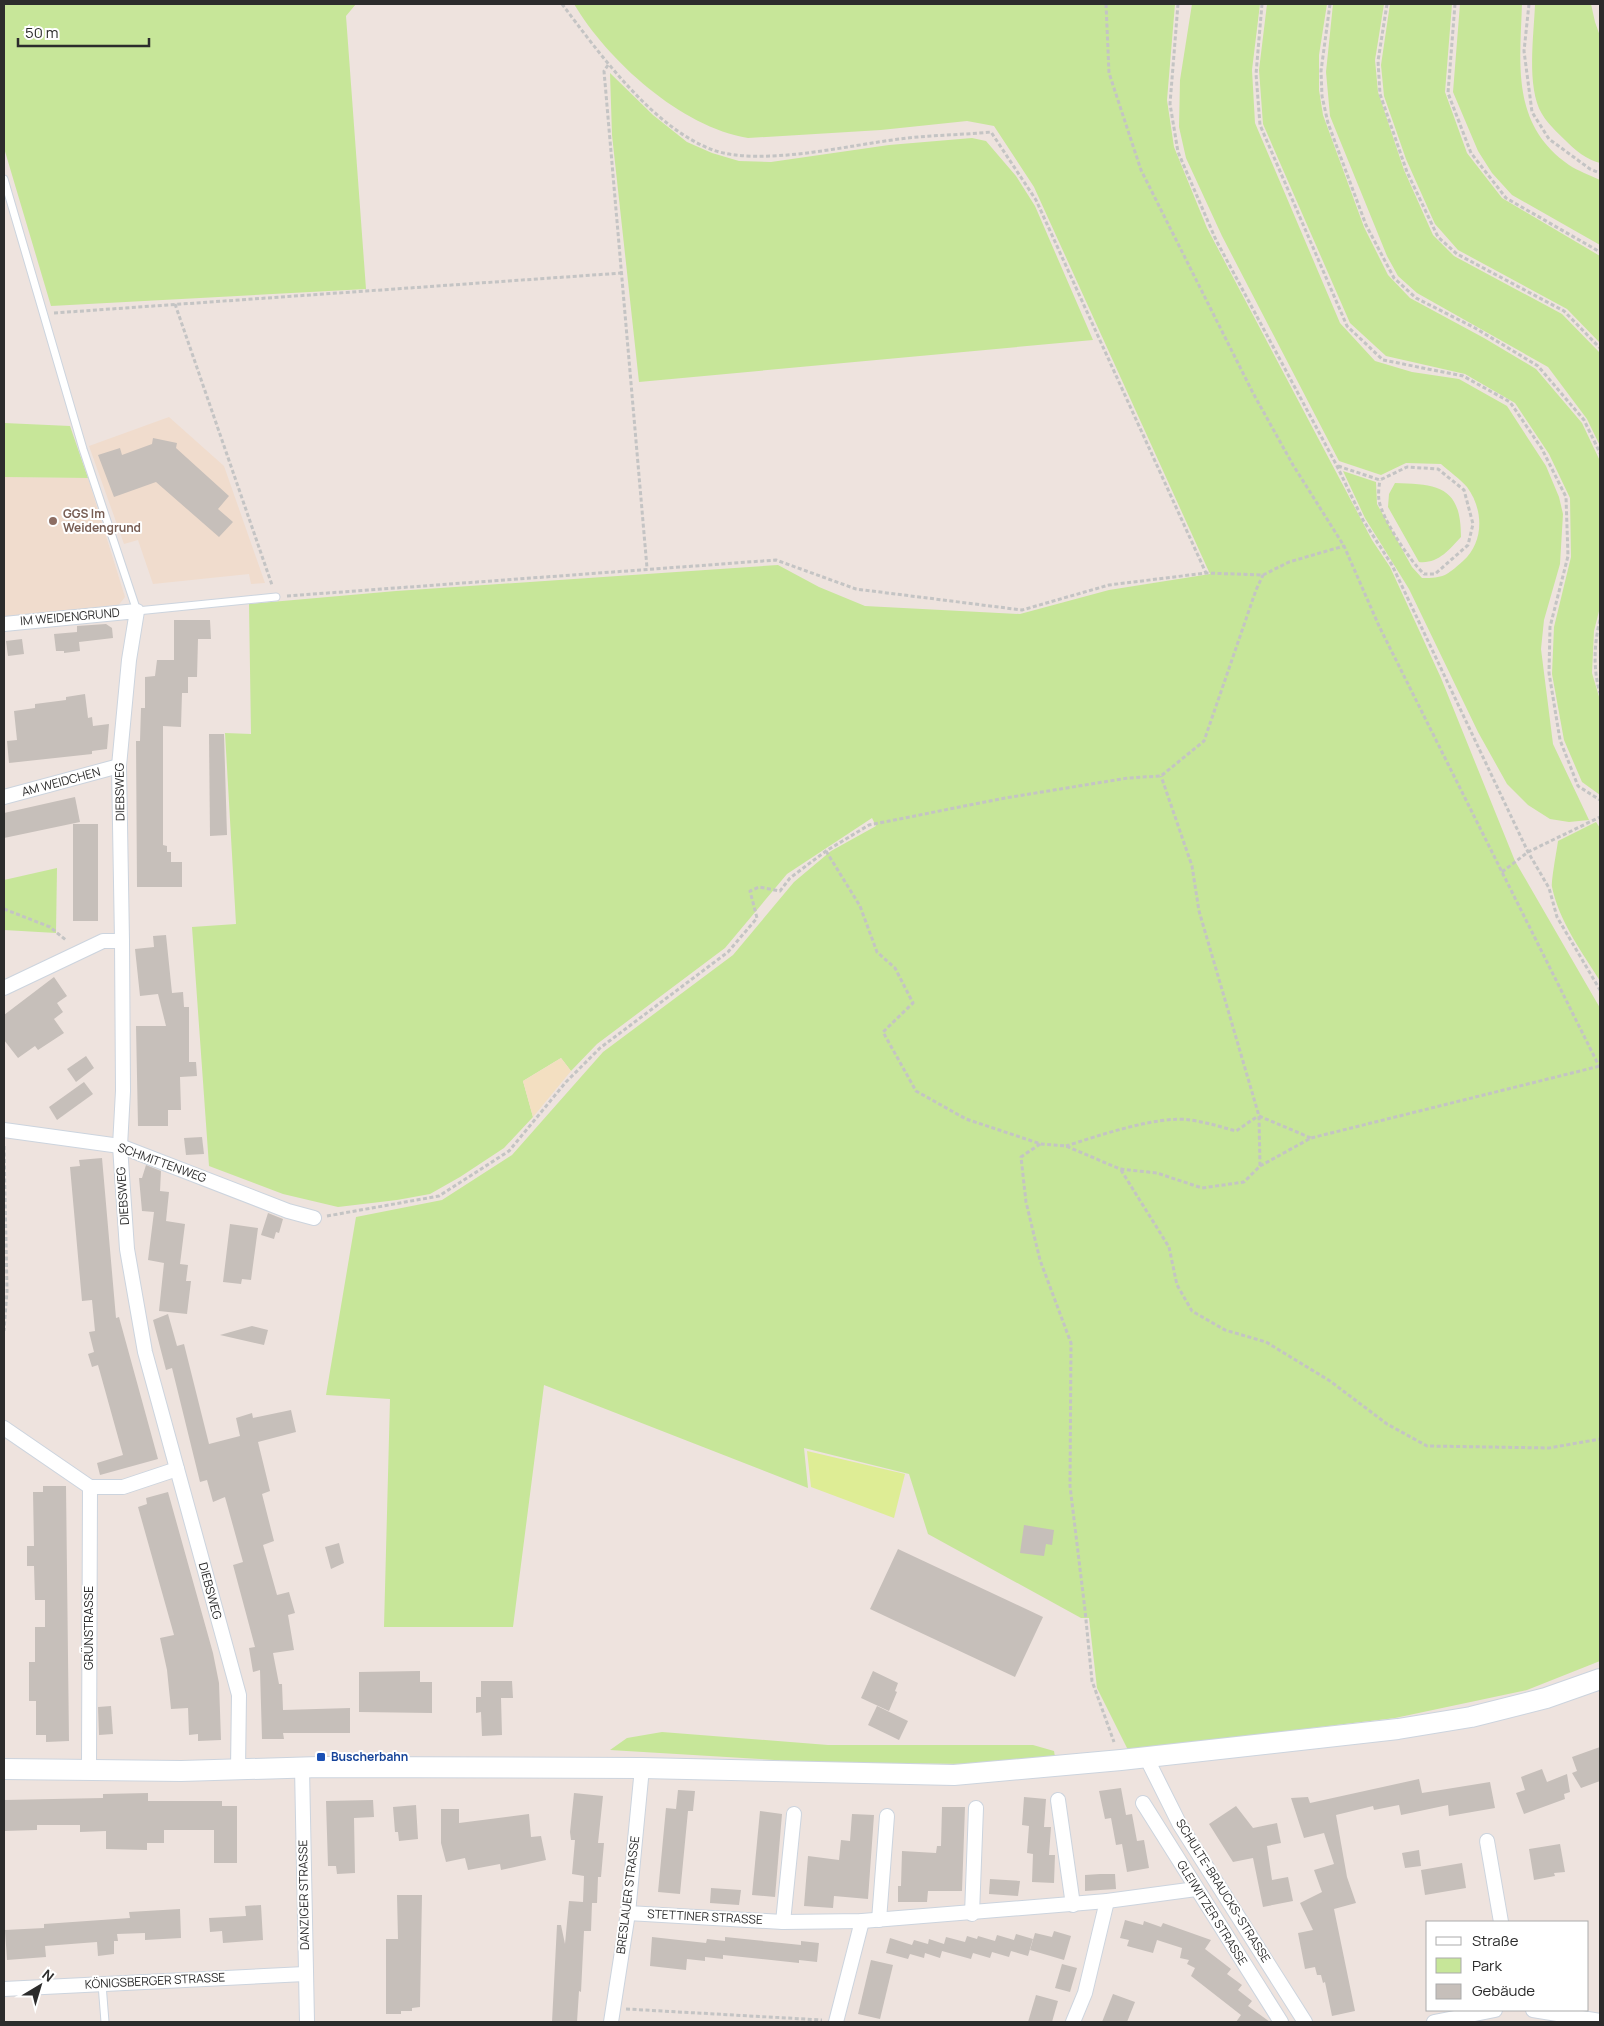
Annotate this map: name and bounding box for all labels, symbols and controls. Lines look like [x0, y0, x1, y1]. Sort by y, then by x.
scale bar [18, 15, 149, 47]
text: 50 m [25, 22, 59, 43]
place label: GGS Im Weidengrund [63, 505, 141, 536]
marker: GGS Im Weidengrund [47, 515, 59, 527]
street label: IM WEIDENGRUND [19, 604, 121, 629]
street label: DIEBSWEG [110, 762, 129, 821]
street label: AM WEIDCHEN [20, 763, 102, 800]
street label: SCHMITTENWEG [115, 1139, 209, 1187]
street label: DIEBSWEG [112, 1166, 133, 1226]
street label: DIEBSWEG [195, 1560, 226, 1622]
street label: GRÜNSTRASSE [80, 1586, 97, 1670]
place label: Buscherbahn [331, 1748, 408, 1765]
marker: Buscherbahn [315, 1751, 327, 1763]
street label: SCHULTE-BRAUCKS-STRASSE [1172, 1816, 1275, 1966]
street label: BRESLAUER STRASSE [612, 1835, 643, 1955]
street label: DANZIGER STRASSE [294, 1840, 313, 1950]
street label: GLEIWITZER STRASSE [1173, 1857, 1252, 1969]
street label: STETTINER STRASSE [647, 1905, 763, 1928]
legend [1426, 1921, 1589, 2011]
text: Straße [1472, 1930, 1519, 1951]
text: Park [1472, 1955, 1502, 1976]
north arrow [15, 1961, 65, 2011]
text: N [38, 1965, 58, 1986]
street label: KÖNIGSBERGER STRASSE [84, 1968, 226, 1993]
text: Gebäude [1472, 1980, 1535, 2001]

